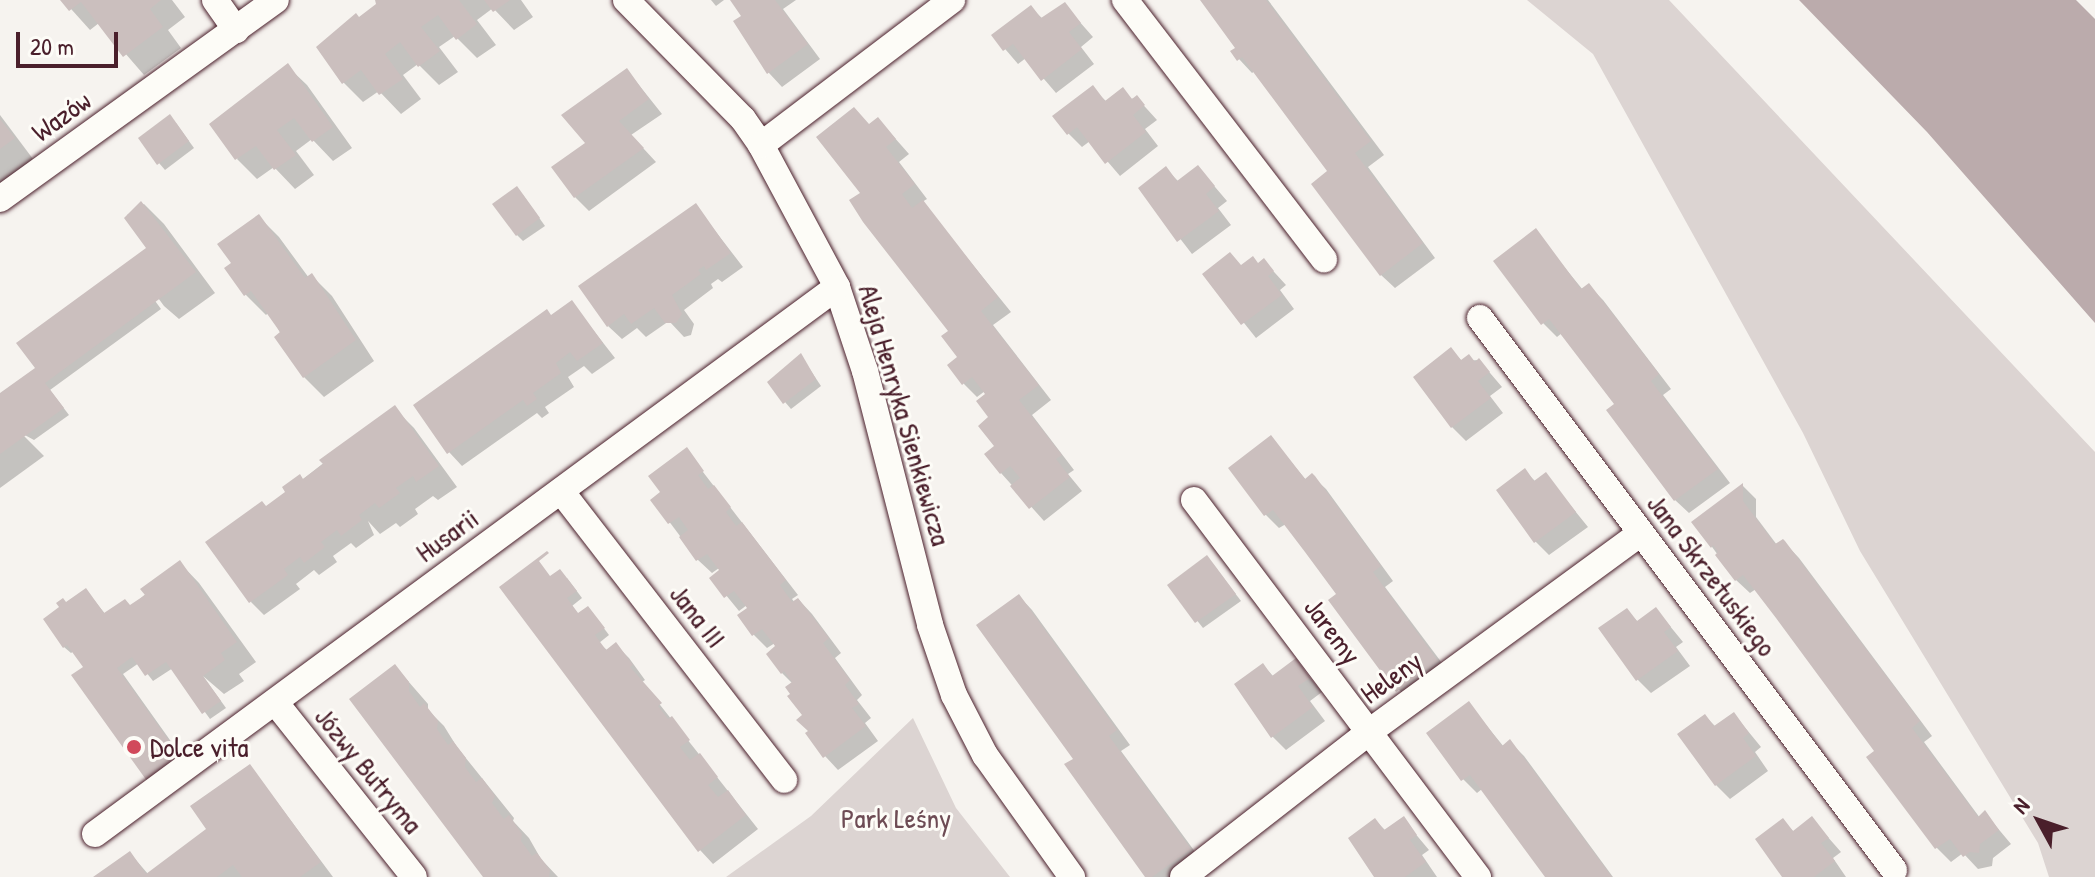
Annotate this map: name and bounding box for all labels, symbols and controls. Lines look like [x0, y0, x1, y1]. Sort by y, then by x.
scale bar [20, 16, 122, 66]
text: 20 m [30, 30, 74, 62]
street label: Wazów [25, 83, 97, 149]
street label: Aleja Henryka Sienkiewicza [852, 281, 958, 549]
street label: Jana Skrzetuskiego [1640, 487, 1784, 663]
street label: Husarii [409, 501, 485, 569]
street label: Jana III [663, 578, 733, 654]
street label: Jaremy [1297, 591, 1369, 671]
street label: Heleny [1354, 644, 1428, 710]
street label: Józwy Butryma [308, 700, 430, 840]
place label: Dolce vita [150, 730, 249, 764]
marker: Dolce vita [125, 738, 143, 756]
north arrow [1999, 781, 2079, 861]
text: N [2005, 791, 2036, 820]
park label: Park Leśny [841, 801, 951, 835]

